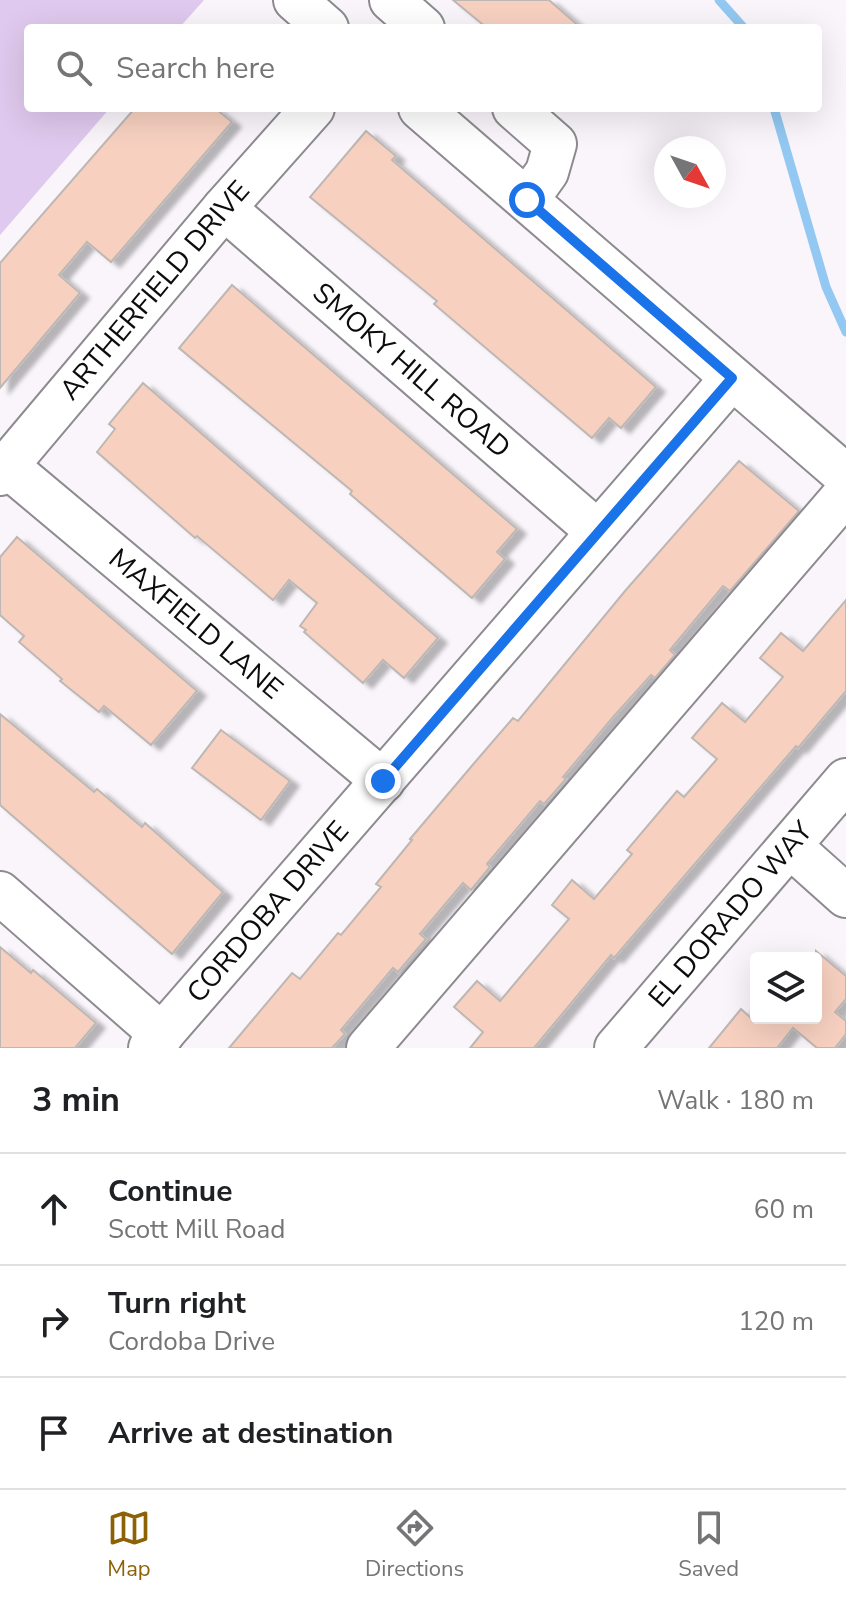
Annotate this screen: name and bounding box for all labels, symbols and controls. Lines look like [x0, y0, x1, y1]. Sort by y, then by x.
search box [24, 24, 822, 112]
icon: search [52, 46, 96, 90]
text: Search here [116, 48, 275, 89]
north arrow [654, 136, 726, 208]
street label: ARTHERFIELD DRIVE [51, 173, 258, 408]
route start [509, 182, 545, 218]
street label: SMOKY HILL ROAD [304, 274, 518, 467]
street label: MAXFIELD LANE [100, 540, 291, 708]
route end [365, 763, 401, 799]
street label: EL DORADO WAY [640, 812, 822, 1016]
street label: CORDOBA DRIVE [178, 813, 358, 1011]
map controls [750, 952, 822, 1024]
button: layers [750, 952, 822, 1024]
text: 3 min [32, 1077, 120, 1123]
text: Walk · 180 m [657, 1083, 814, 1118]
text: Continue [108, 1171, 233, 1212]
icon: ahead [32, 1187, 76, 1231]
text: 60 m [754, 1192, 814, 1227]
text: Scott Mill Road [108, 1212, 285, 1247]
text: Turn right [108, 1283, 246, 1324]
icon: right [32, 1299, 76, 1343]
text: 120 m [738, 1304, 814, 1339]
text: Cordoba Drive [108, 1324, 275, 1359]
icon: arrive [32, 1411, 76, 1455]
text: Arrive at destination [108, 1413, 393, 1454]
tab: Map [107, 1506, 151, 1584]
tab: Directions [365, 1506, 464, 1584]
tab: Saved [678, 1506, 739, 1584]

